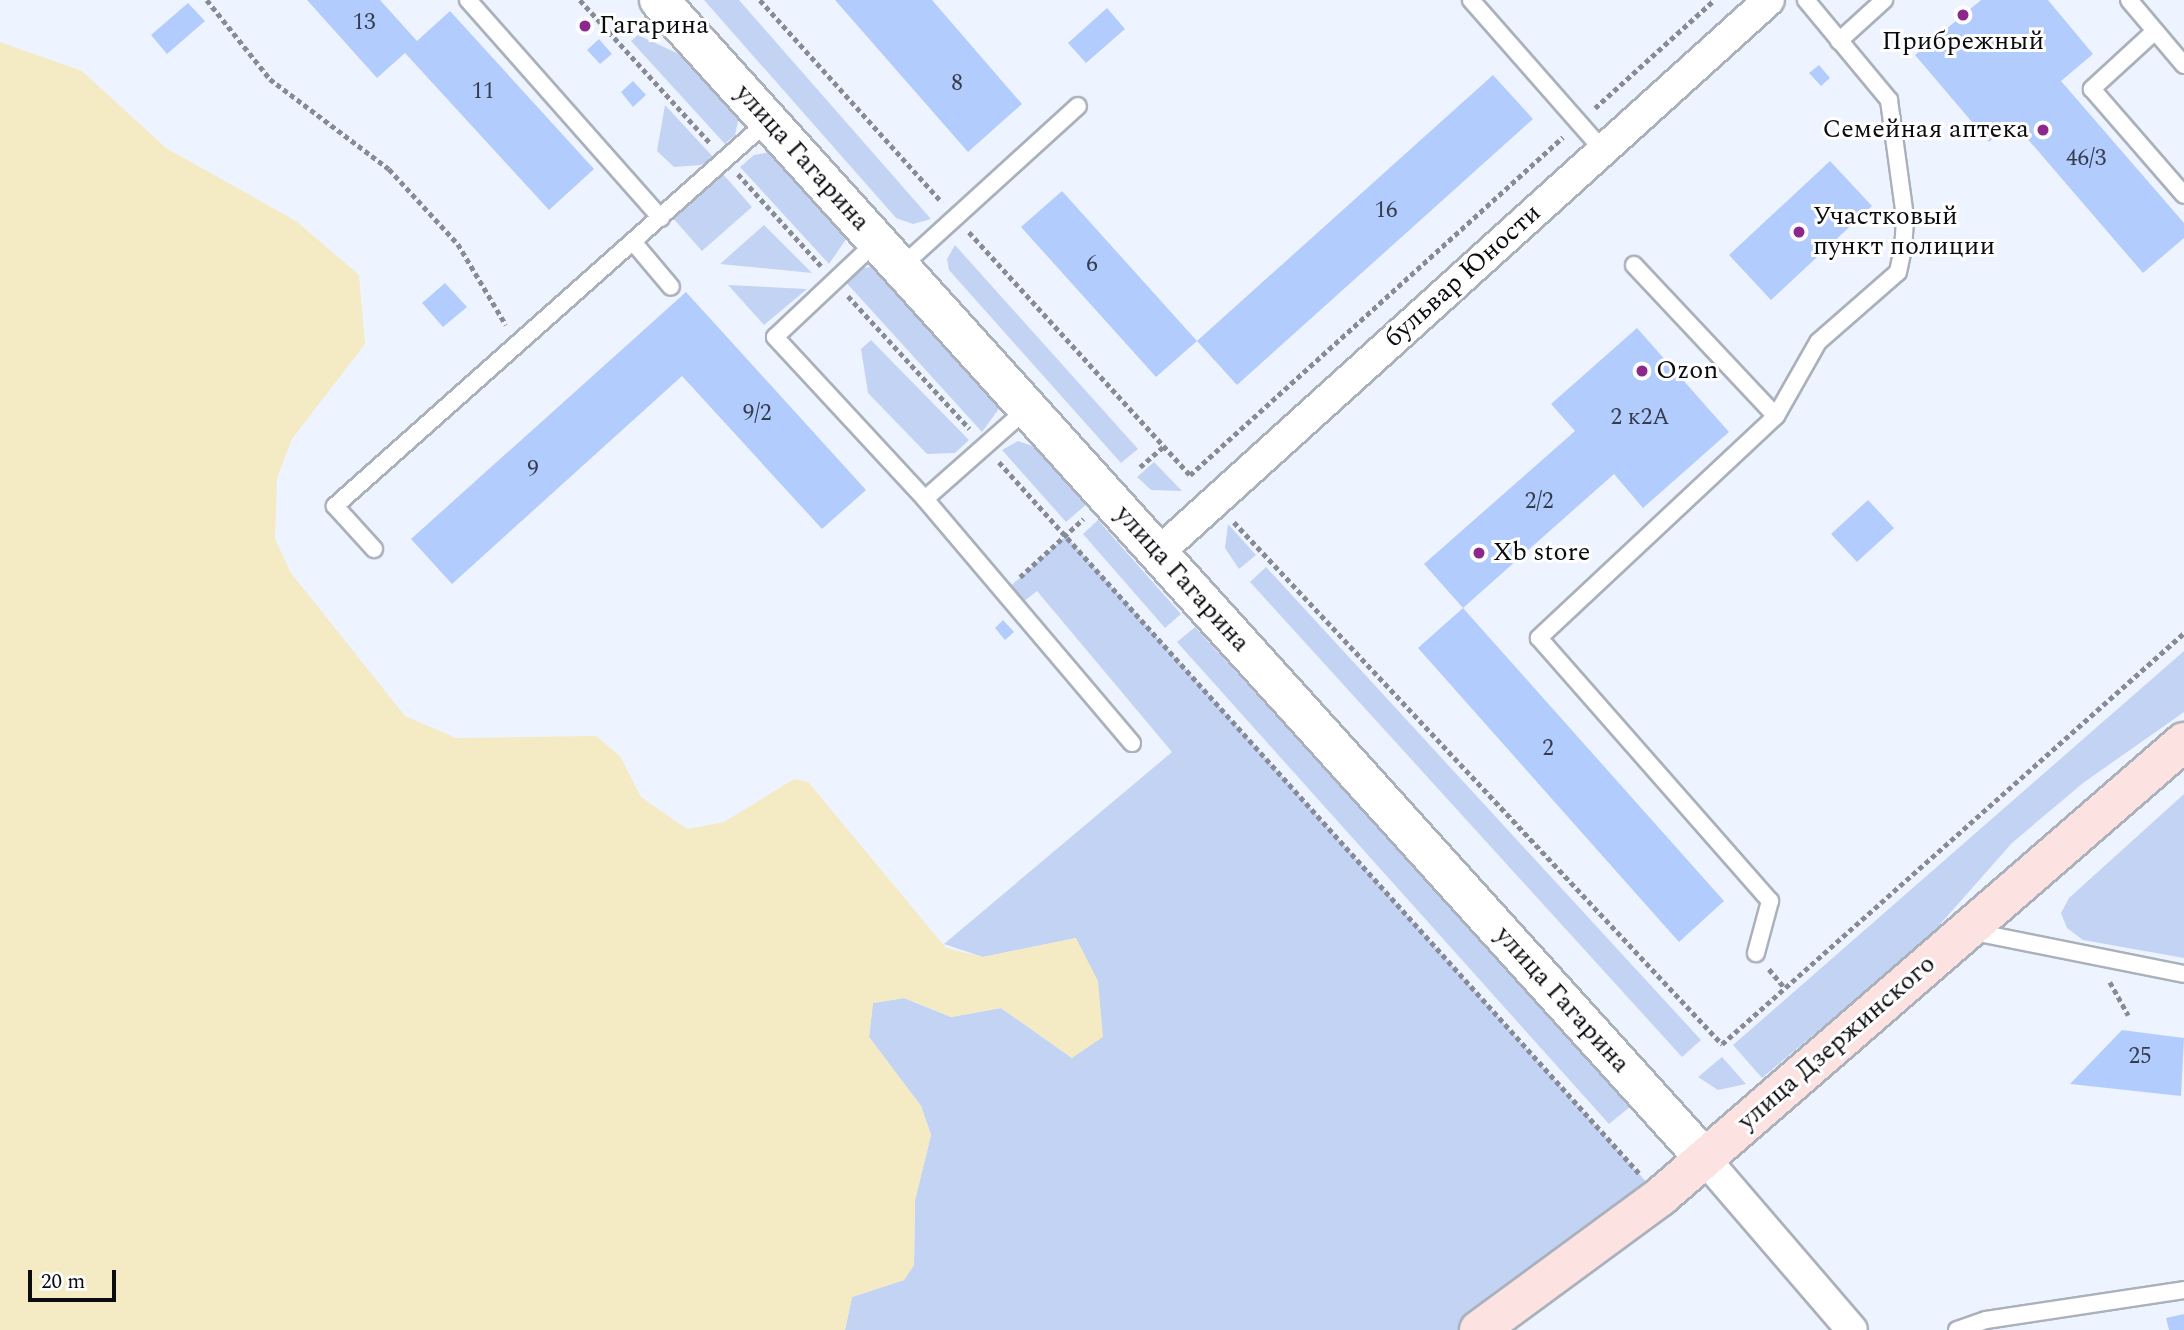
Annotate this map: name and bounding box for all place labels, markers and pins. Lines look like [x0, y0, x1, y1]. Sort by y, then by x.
marker: Прибрежный [1955, 7, 1971, 23]
place label: Гагарина [599, 10, 709, 42]
marker: Гагарина [577, 18, 593, 34]
place label: Прибрежный [1882, 26, 2044, 58]
place label: Семейная аптека [1822, 114, 2029, 146]
marker: Семейная аптека [2035, 122, 2051, 138]
place label: Участковый пункт полиции [1813, 201, 1995, 262]
marker: Участковый пункт полиции [1791, 224, 1807, 240]
place label: Ozon [1656, 355, 1718, 387]
marker: Ozon [1634, 363, 1650, 379]
place label: Xb store [1493, 537, 1590, 569]
marker: Xb store [1471, 545, 1487, 561]

